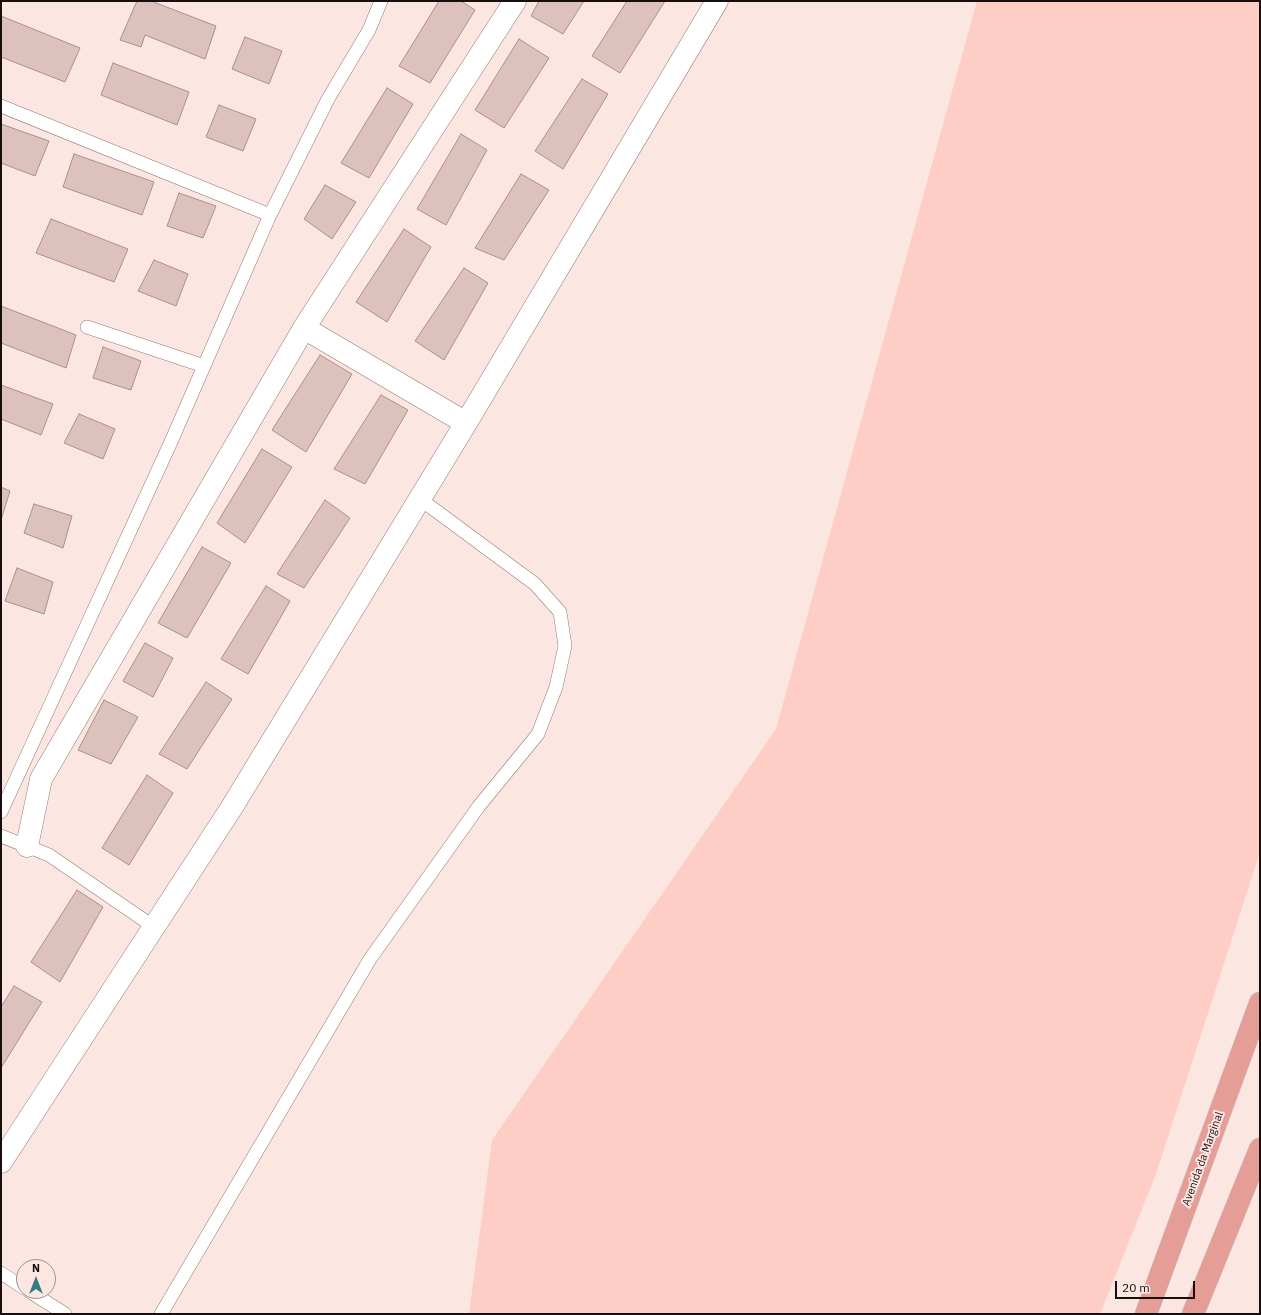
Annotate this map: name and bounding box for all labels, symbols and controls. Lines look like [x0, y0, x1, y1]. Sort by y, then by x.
street label: Avenida da Marginal [1180, 1110, 1226, 1208]
north arrow [16, 1259, 56, 1299]
text: N [32, 1261, 40, 1275]
scale bar [1117, 1273, 1197, 1299]
text: 20 m [1122, 1280, 1150, 1295]

